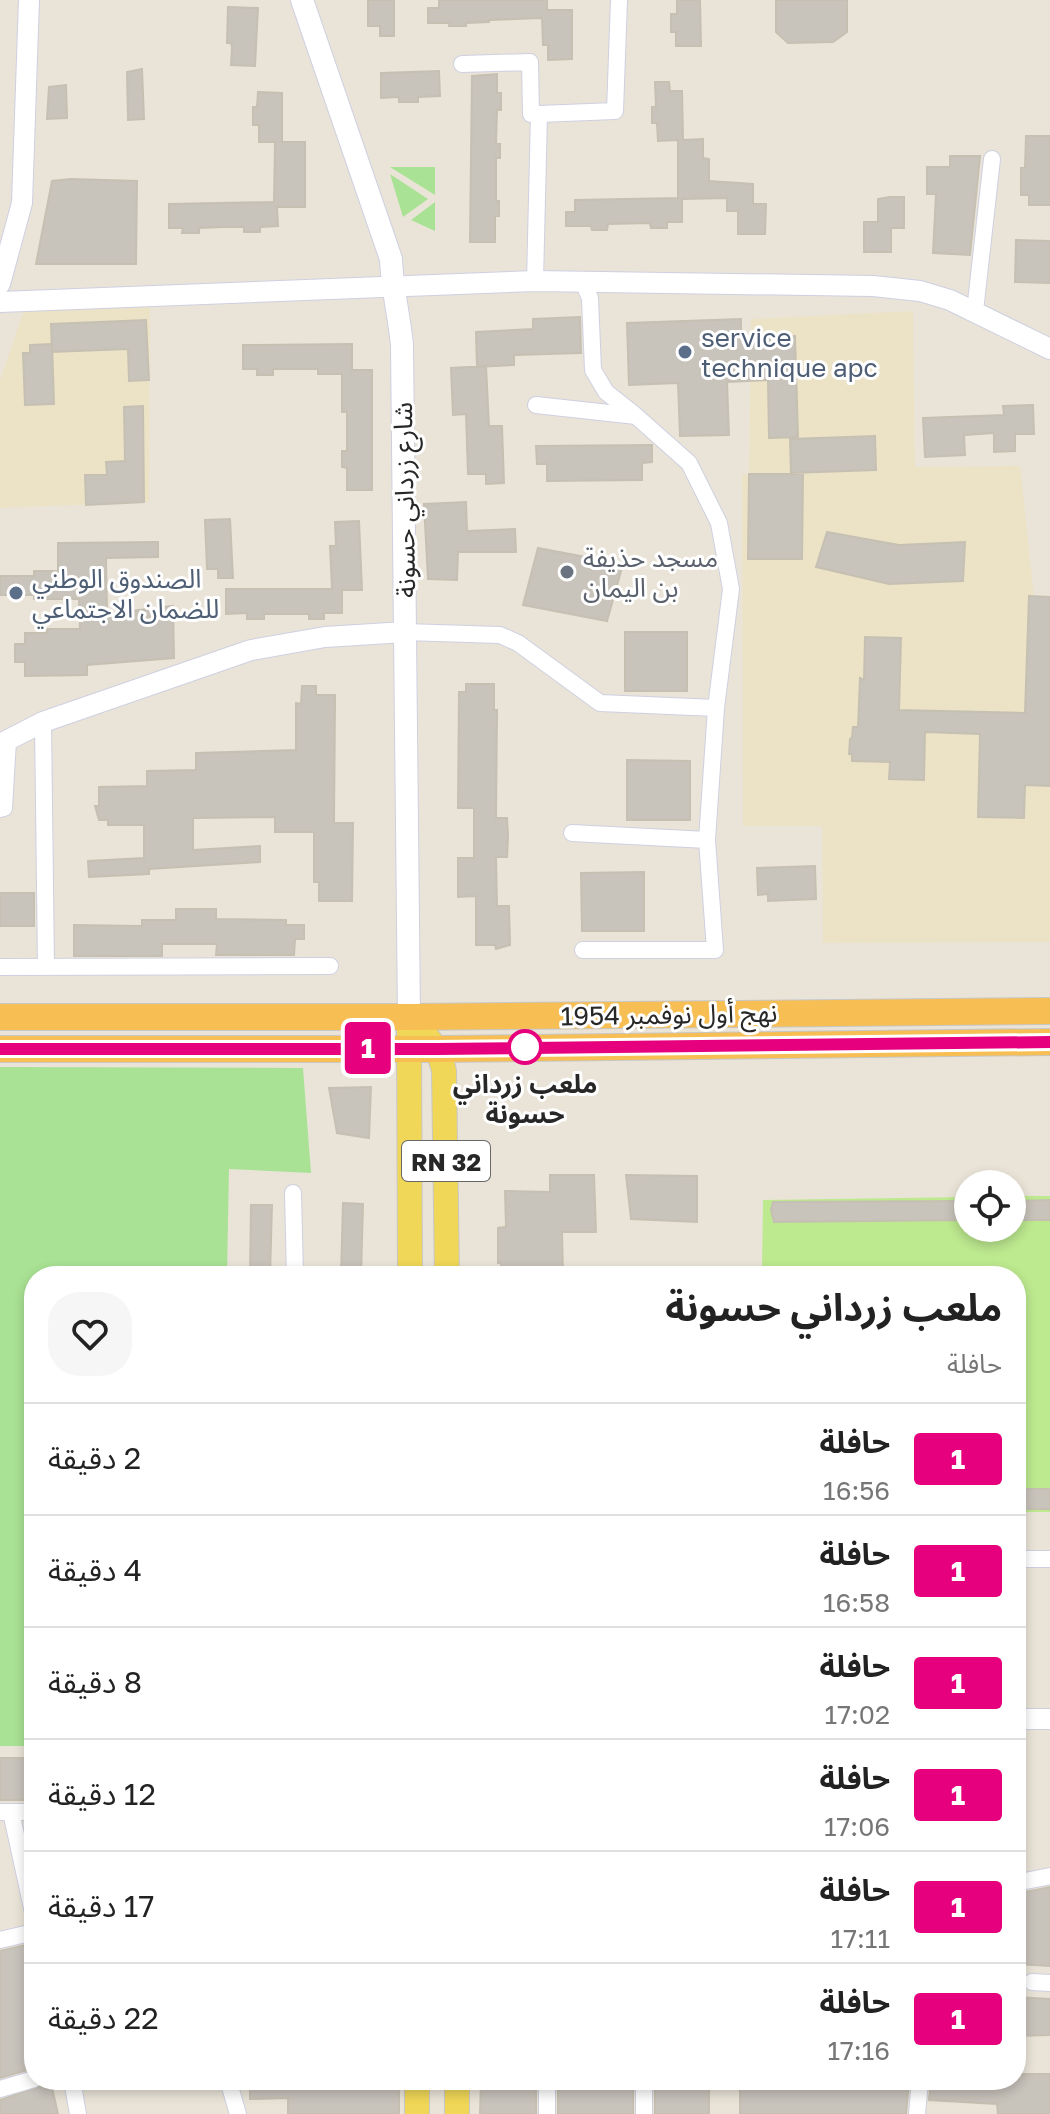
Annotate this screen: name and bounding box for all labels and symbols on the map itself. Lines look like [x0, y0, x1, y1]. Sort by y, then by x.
place label: service technique apc [701, 322, 878, 383]
marker: service technique apc [676, 343, 694, 361]
street label: شارع زرداني حسونة [387, 402, 426, 598]
place label: مسجد حذيفة بن اليمان [583, 542, 718, 603]
place label: الصندوق الوطني للضمان الاجتماعي [32, 563, 219, 629]
marker: مسجد حذيفة بن اليمان [558, 563, 576, 581]
marker: الصندوق الوطني للضمان الاجتماعي [7, 584, 25, 602]
street label: نهج أول نوفمبر 1954 [560, 996, 778, 1036]
line badge: 1 [342, 1022, 394, 1074]
marker: ملعب زرداني حسونة [508, 1030, 542, 1064]
place label: ملعب زرداني حسونة [453, 1068, 597, 1129]
road number: RN 32 [402, 1141, 490, 1181]

